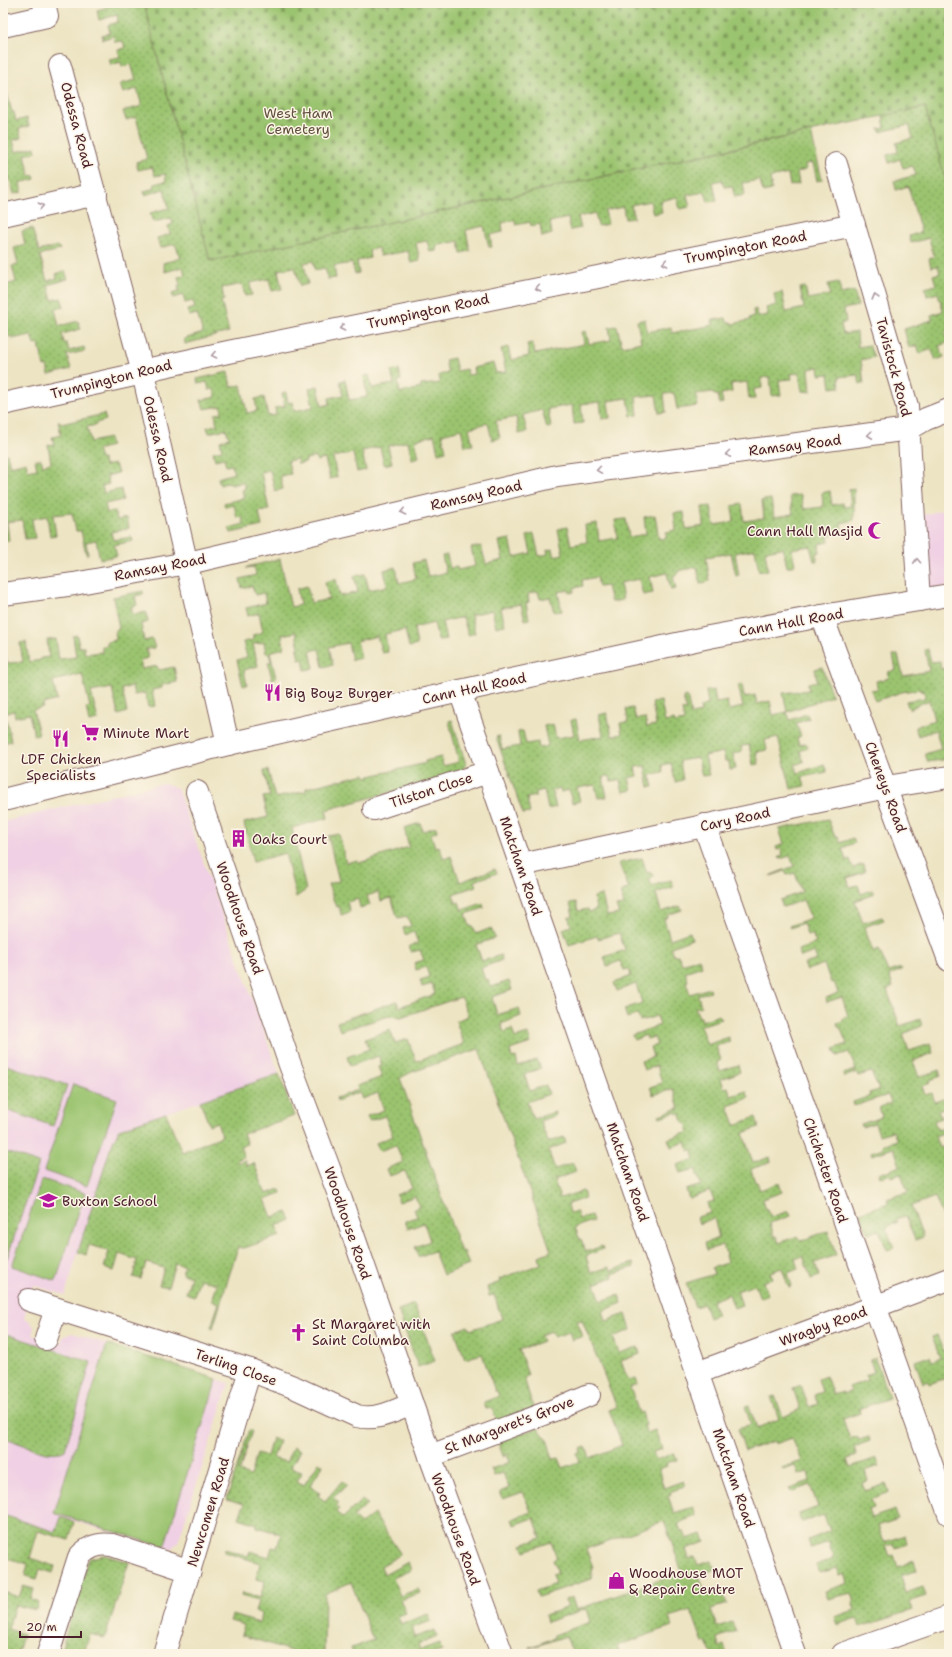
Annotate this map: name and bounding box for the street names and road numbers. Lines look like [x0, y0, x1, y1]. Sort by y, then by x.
street label: Odessa Road [57, 80, 97, 170]
street label: Trumpington Road [682, 226, 808, 268]
street label: Trumpington Road [365, 289, 491, 333]
street label: Tavistock Road [872, 315, 916, 419]
street label: Trumpington Road [48, 355, 174, 403]
street label: Odessa Road [139, 394, 177, 484]
street label: Ramsay Road [748, 430, 842, 460]
street label: Ramsay Road [429, 476, 524, 514]
street label: Ramsay Road [113, 549, 208, 585]
street label: Cann Hall Road [737, 604, 845, 640]
street label: Cann Hall Road [420, 668, 528, 708]
street label: Cheneys Road [861, 739, 911, 835]
street label: Tilston Close [387, 768, 475, 812]
street label: Cary Road [698, 803, 772, 835]
street label: Matcham Road [496, 814, 546, 918]
street label: Woodhouse Road [212, 859, 268, 977]
street label: Chichester Road [800, 1115, 853, 1225]
street label: Matcham Road [603, 1120, 653, 1224]
street label: Woodhouse Road [320, 1164, 376, 1282]
street label: Wragby Road [777, 1302, 869, 1350]
street label: Terling Close [192, 1344, 280, 1390]
street label: St Margaret's Grove [442, 1392, 576, 1458]
street label: Matcham Road [709, 1426, 759, 1530]
street label: Newcomen Road [183, 1455, 233, 1569]
street label: Woodhouse Road [427, 1470, 485, 1588]

